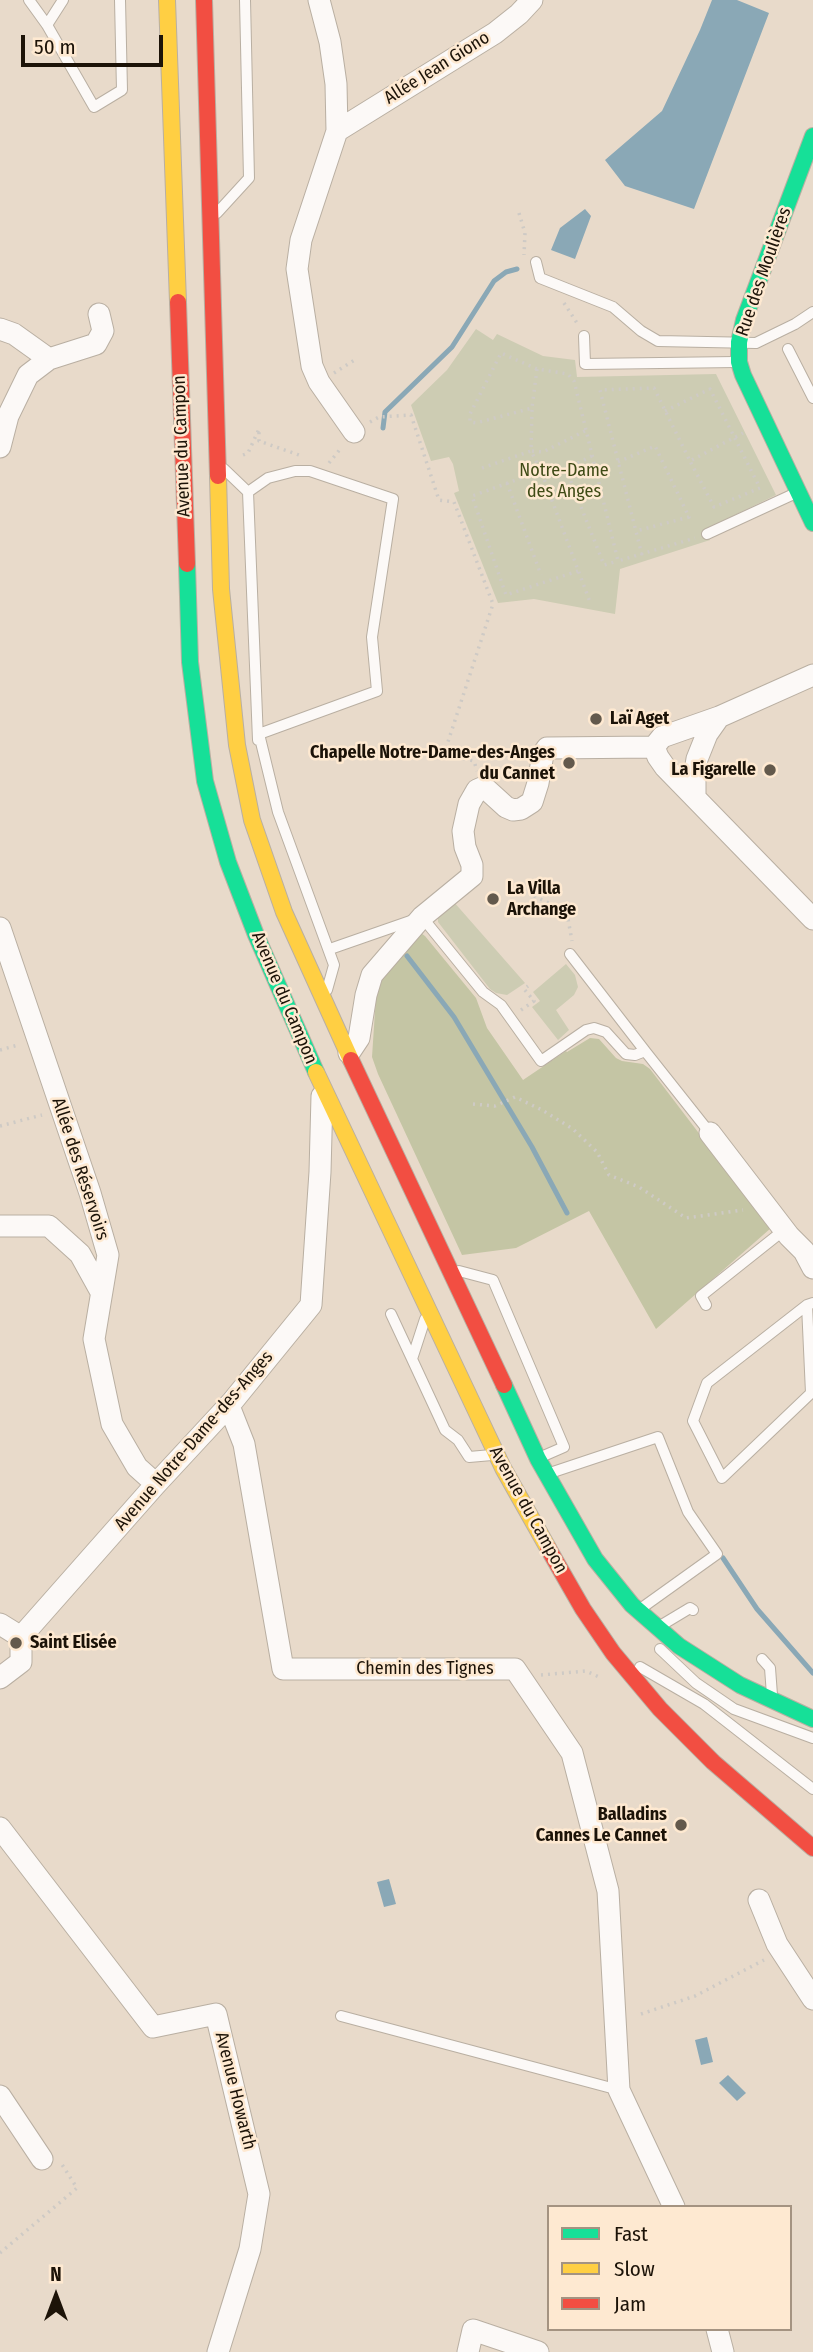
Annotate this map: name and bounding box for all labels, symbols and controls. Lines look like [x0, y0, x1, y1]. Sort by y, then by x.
scale bar [24, 21, 166, 65]
street label: Allée Jean Giono [380, 27, 494, 109]
text: 50 m [34, 34, 76, 60]
street label: Rue des Moulières [732, 205, 796, 339]
street label: Avenue du Campon [169, 375, 195, 517]
park label: Notre-Dame des Anges [519, 460, 609, 503]
place label: Laï Aget [610, 708, 669, 730]
marker: Laï Aget [588, 711, 604, 727]
place label: Chapelle Notre-Dame-des-Anges du Cannet [310, 742, 555, 784]
marker: Chapelle Notre-Dame-des-Anges du Cannet [561, 755, 577, 771]
place label: La Figarelle [671, 759, 756, 781]
marker: La Figarelle [762, 762, 778, 778]
place label: La Villa Archange [507, 878, 576, 920]
marker: La Villa Archange [485, 891, 501, 907]
street label: Avenue du Campon [246, 929, 322, 1067]
street label: Allée des Réservoirs [47, 1095, 113, 1243]
street label: Avenue Notre-Dame-des-Anges [110, 1347, 278, 1535]
street label: Avenue du Campon [484, 1443, 572, 1577]
place label: Saint Elisée [30, 1632, 117, 1654]
marker: Saint Elisée [8, 1635, 24, 1651]
street label: Chemin des Tignes [356, 1658, 494, 1680]
place label: Balladins Cannes Le Cannet [536, 1804, 667, 1846]
marker: Balladins Cannes Le Cannet [673, 1817, 689, 1833]
street label: Avenue Howarth [210, 2030, 260, 2152]
legend [547, 2205, 792, 2331]
text: Fast [614, 2221, 648, 2247]
text: Slow [614, 2256, 655, 2282]
north arrow [21, 2261, 91, 2331]
text: N [50, 2263, 62, 2286]
text: Jam [614, 2291, 646, 2317]

